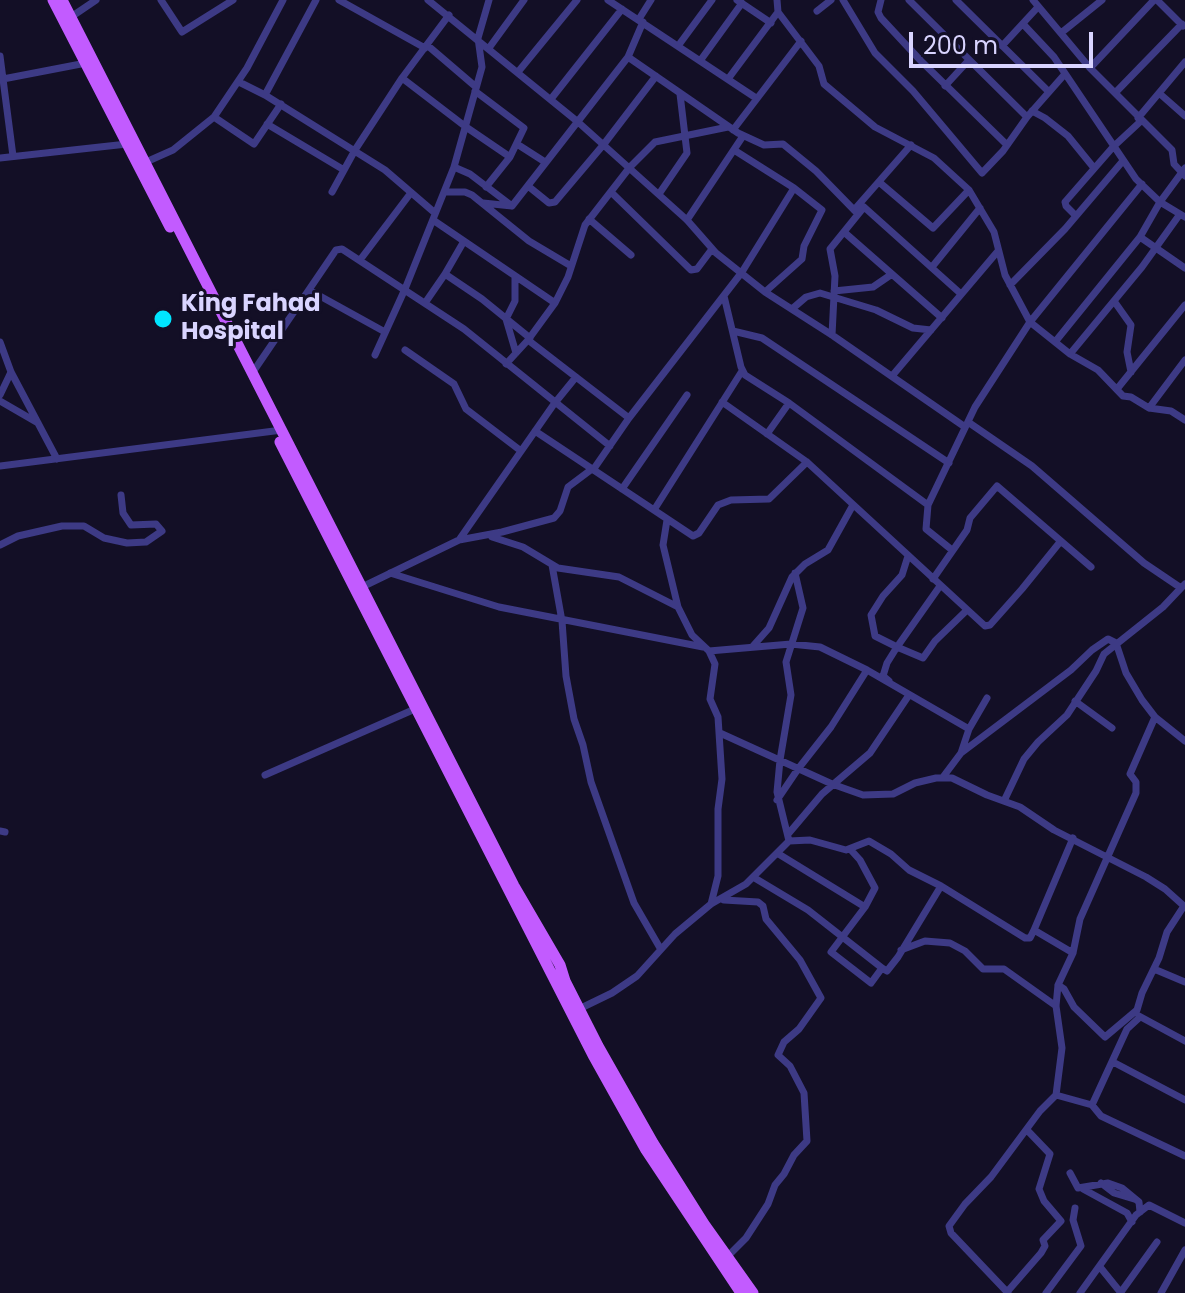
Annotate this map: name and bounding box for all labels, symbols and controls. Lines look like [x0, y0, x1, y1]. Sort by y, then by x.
scale bar [913, 16, 1097, 66]
text: 200 m [923, 29, 998, 62]
place label: King Fahad Hospital [181, 291, 321, 347]
marker: King Fahad Hospital [152, 308, 174, 330]

